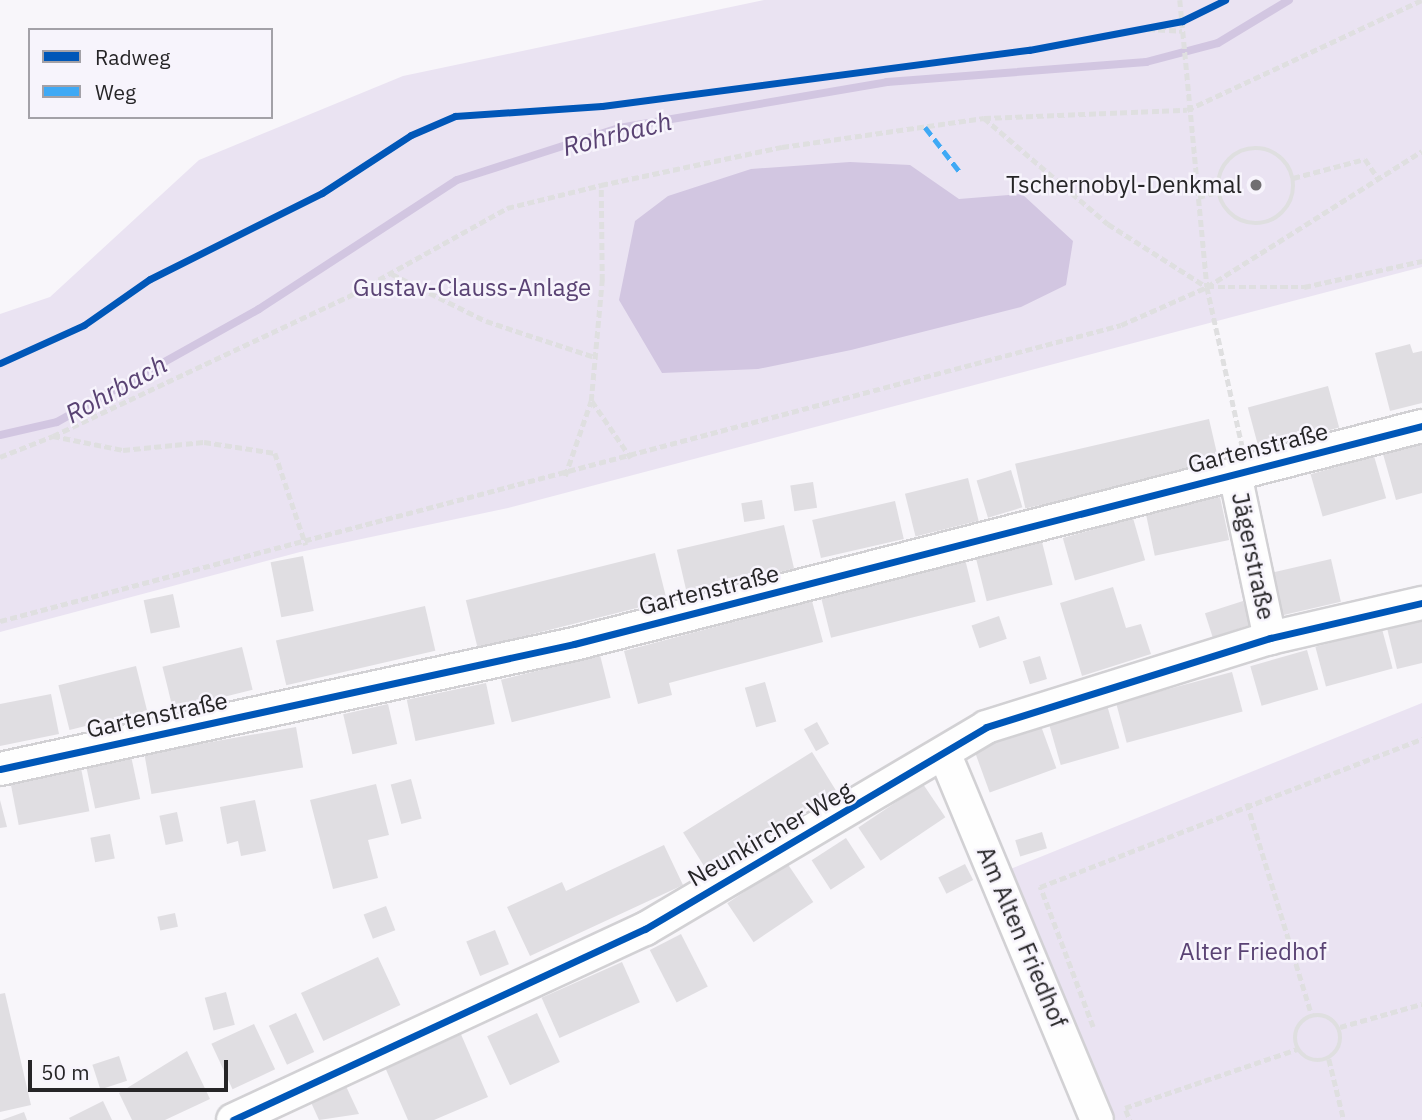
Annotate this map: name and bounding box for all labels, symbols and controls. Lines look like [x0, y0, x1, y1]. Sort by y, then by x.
legend [28, 28, 273, 119]
text: Radweg [95, 43, 170, 71]
text: Weg [95, 78, 136, 106]
water label: Rohrbach [559, 105, 675, 163]
place label: Tschernobyl-Denkmal [1006, 171, 1242, 199]
marker: Tschernobyl-Denkmal [1248, 177, 1264, 193]
park label: Gustav-Clauss-Anlage [353, 274, 591, 302]
water label: Rohrbach [60, 348, 172, 430]
street label: Gartenstraße [1185, 417, 1331, 479]
street label: Jägerstraße [1225, 490, 1281, 622]
street label: Gartenstraße [636, 559, 782, 621]
street label: Gartenstraße [84, 686, 230, 744]
street label: Neunkircher Weg [683, 775, 857, 893]
street label: Am Alten Friedhof [971, 842, 1073, 1032]
park label: Alter Friedhof [1179, 938, 1327, 966]
scale bar [32, 1046, 231, 1090]
text: 50 m [41, 1058, 90, 1086]

